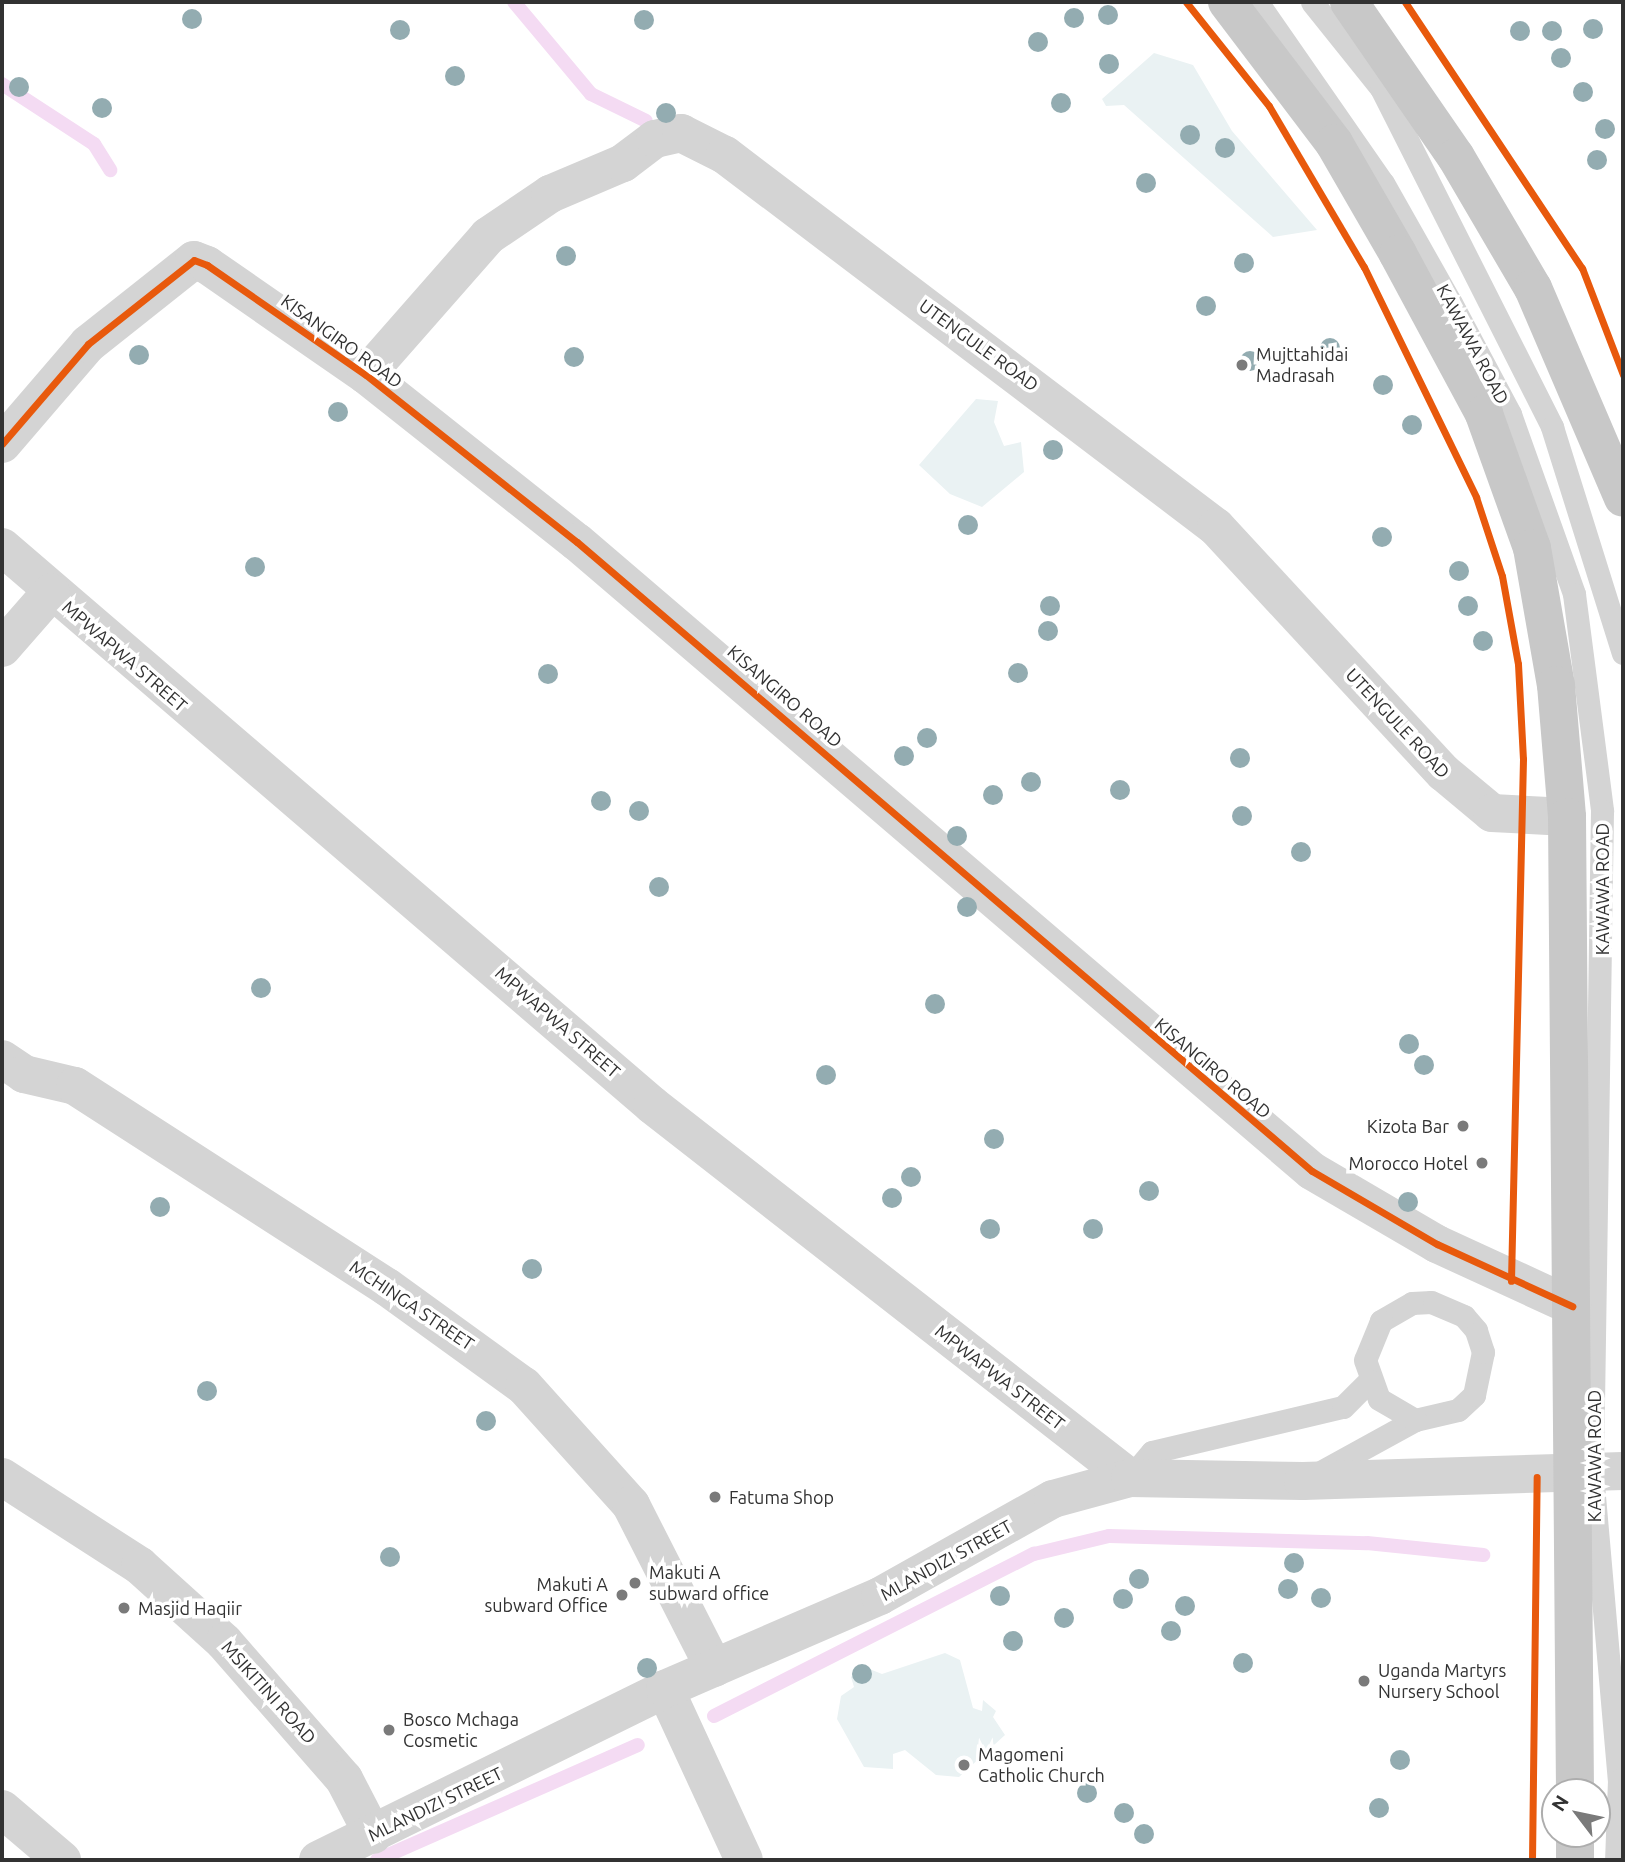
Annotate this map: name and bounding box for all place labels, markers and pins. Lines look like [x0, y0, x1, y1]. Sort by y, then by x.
place label: Mujttahidai Madrasah [1256, 344, 1348, 386]
marker: Mujttahidai Madrasah [1234, 357, 1250, 373]
place label: Kizota Bar [1367, 1115, 1449, 1137]
marker: Kizota Bar [1455, 1118, 1471, 1134]
place label: Morocco Hotel [1348, 1152, 1468, 1174]
marker: Morocco Hotel [1474, 1155, 1490, 1171]
place label: Fatuma Shop [729, 1486, 834, 1508]
marker: Fatuma Shop [707, 1489, 723, 1505]
place label: Makuti A subward office [649, 1562, 769, 1604]
place label: Makuti A subward Office [484, 1574, 608, 1616]
marker: Makuti A subward office [627, 1575, 643, 1591]
marker: Makuti A subward Office [614, 1587, 630, 1603]
place label: Masjid Haqiir [138, 1597, 242, 1619]
marker: Masjid Haqiir [116, 1600, 132, 1616]
place label: Uganda Martyrs Nursery School [1378, 1660, 1506, 1702]
marker: Uganda Martyrs Nursery School [1356, 1673, 1372, 1689]
place label: Bosco Mchaga Cosmetic [403, 1709, 519, 1752]
marker: Bosco Mchaga Cosmetic [381, 1722, 397, 1738]
place label: Magomeni Catholic Church [978, 1744, 1105, 1786]
marker: Magomeni Catholic Church [956, 1757, 972, 1773]

